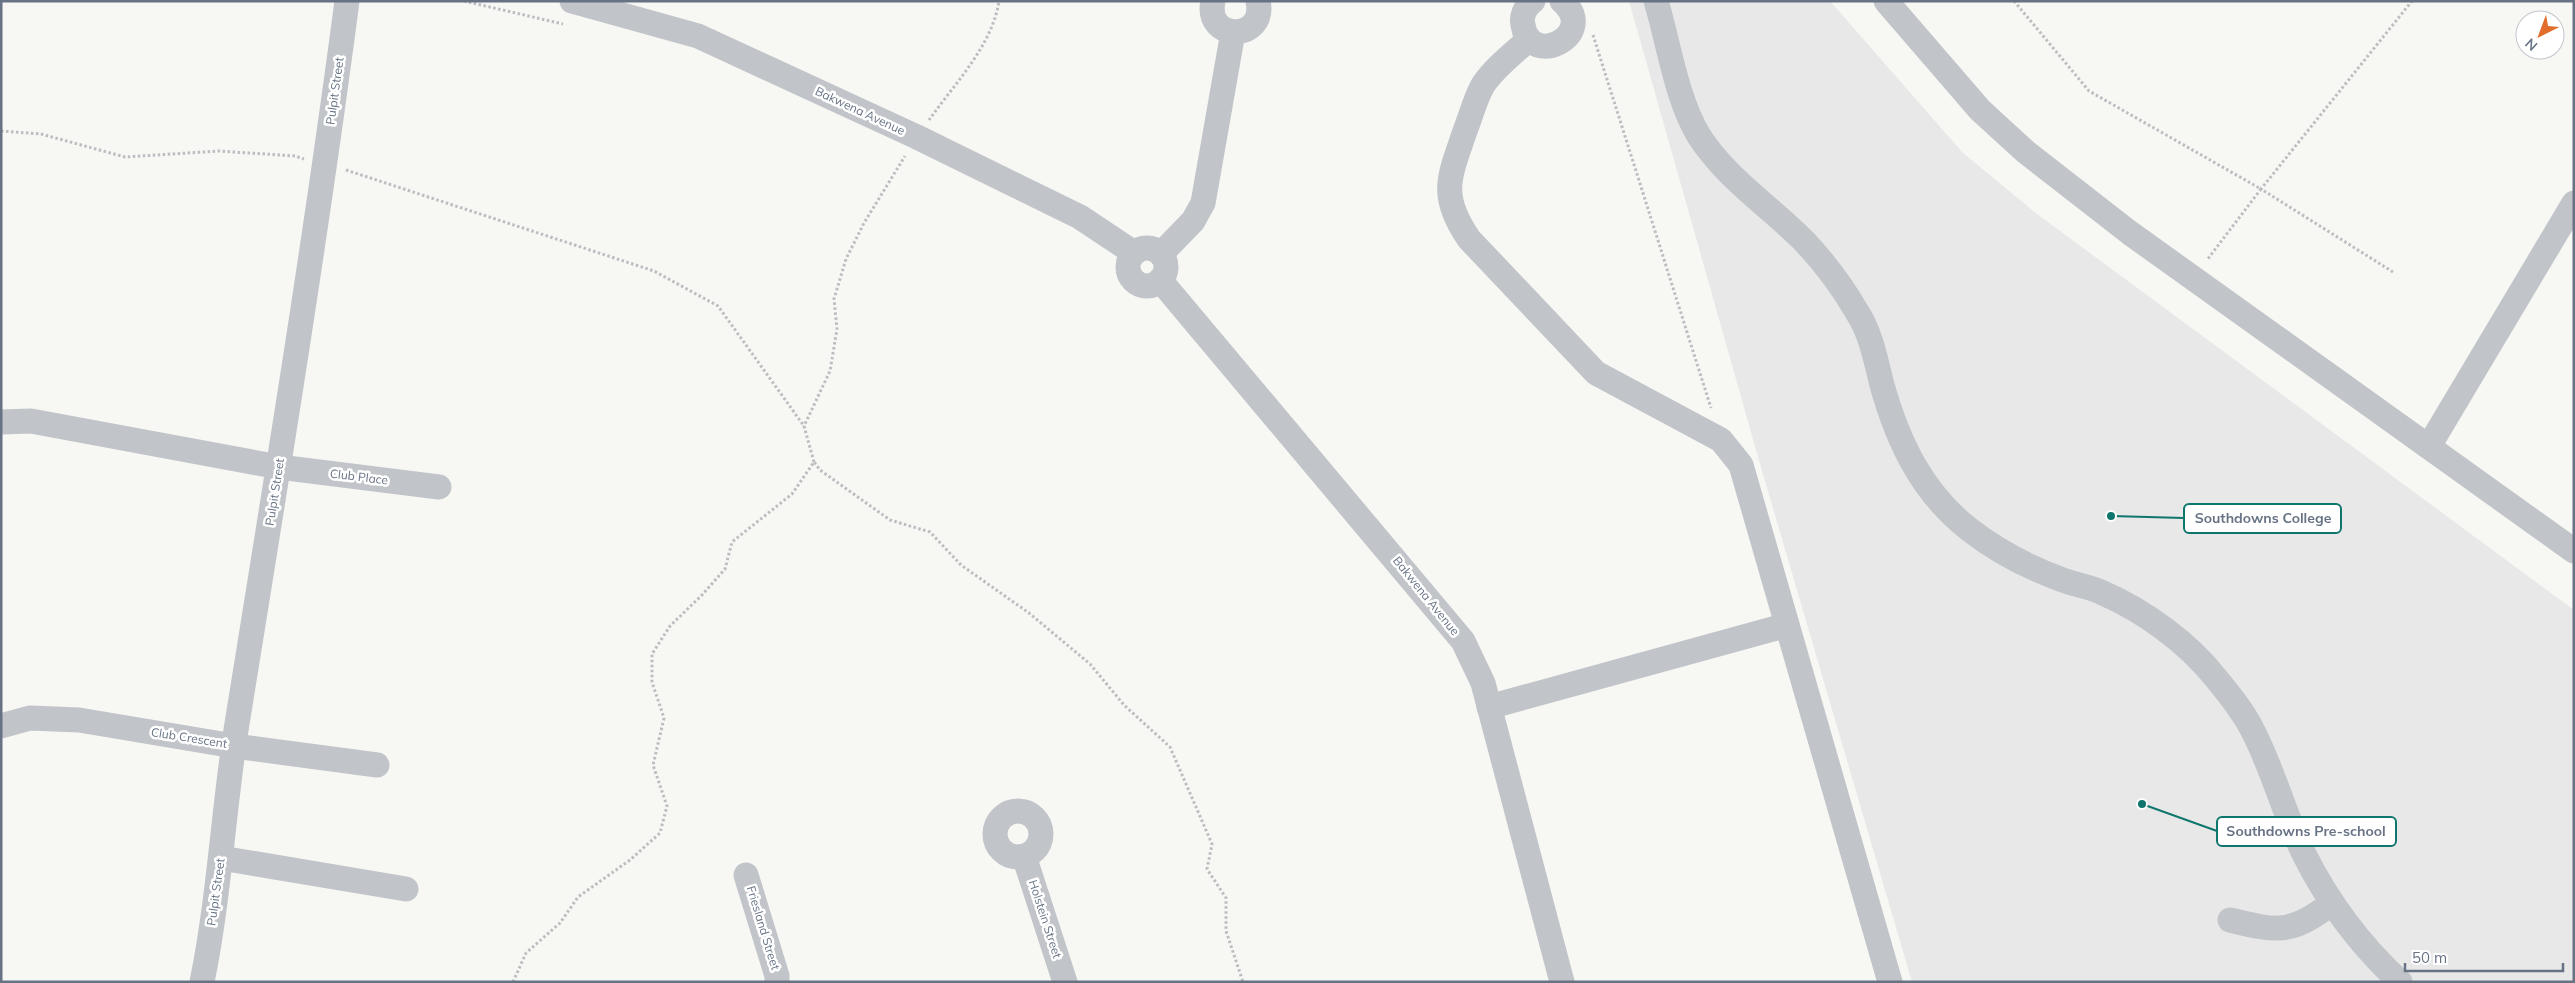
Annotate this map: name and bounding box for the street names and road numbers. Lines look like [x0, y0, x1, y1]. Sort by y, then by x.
street label: Pulpit Street [322, 56, 347, 126]
street label: Bakwena Avenue [813, 83, 908, 138]
street label: Pulpit Street [262, 457, 287, 527]
street label: Club Place [329, 465, 389, 488]
street label: Bakwena Avenue [1390, 553, 1463, 638]
street label: Club Crescent [150, 724, 228, 751]
street label: Pulpit Street [203, 857, 228, 927]
street label: Holstein Street [1026, 878, 1065, 960]
street label: Friesland Street [744, 884, 783, 972]

